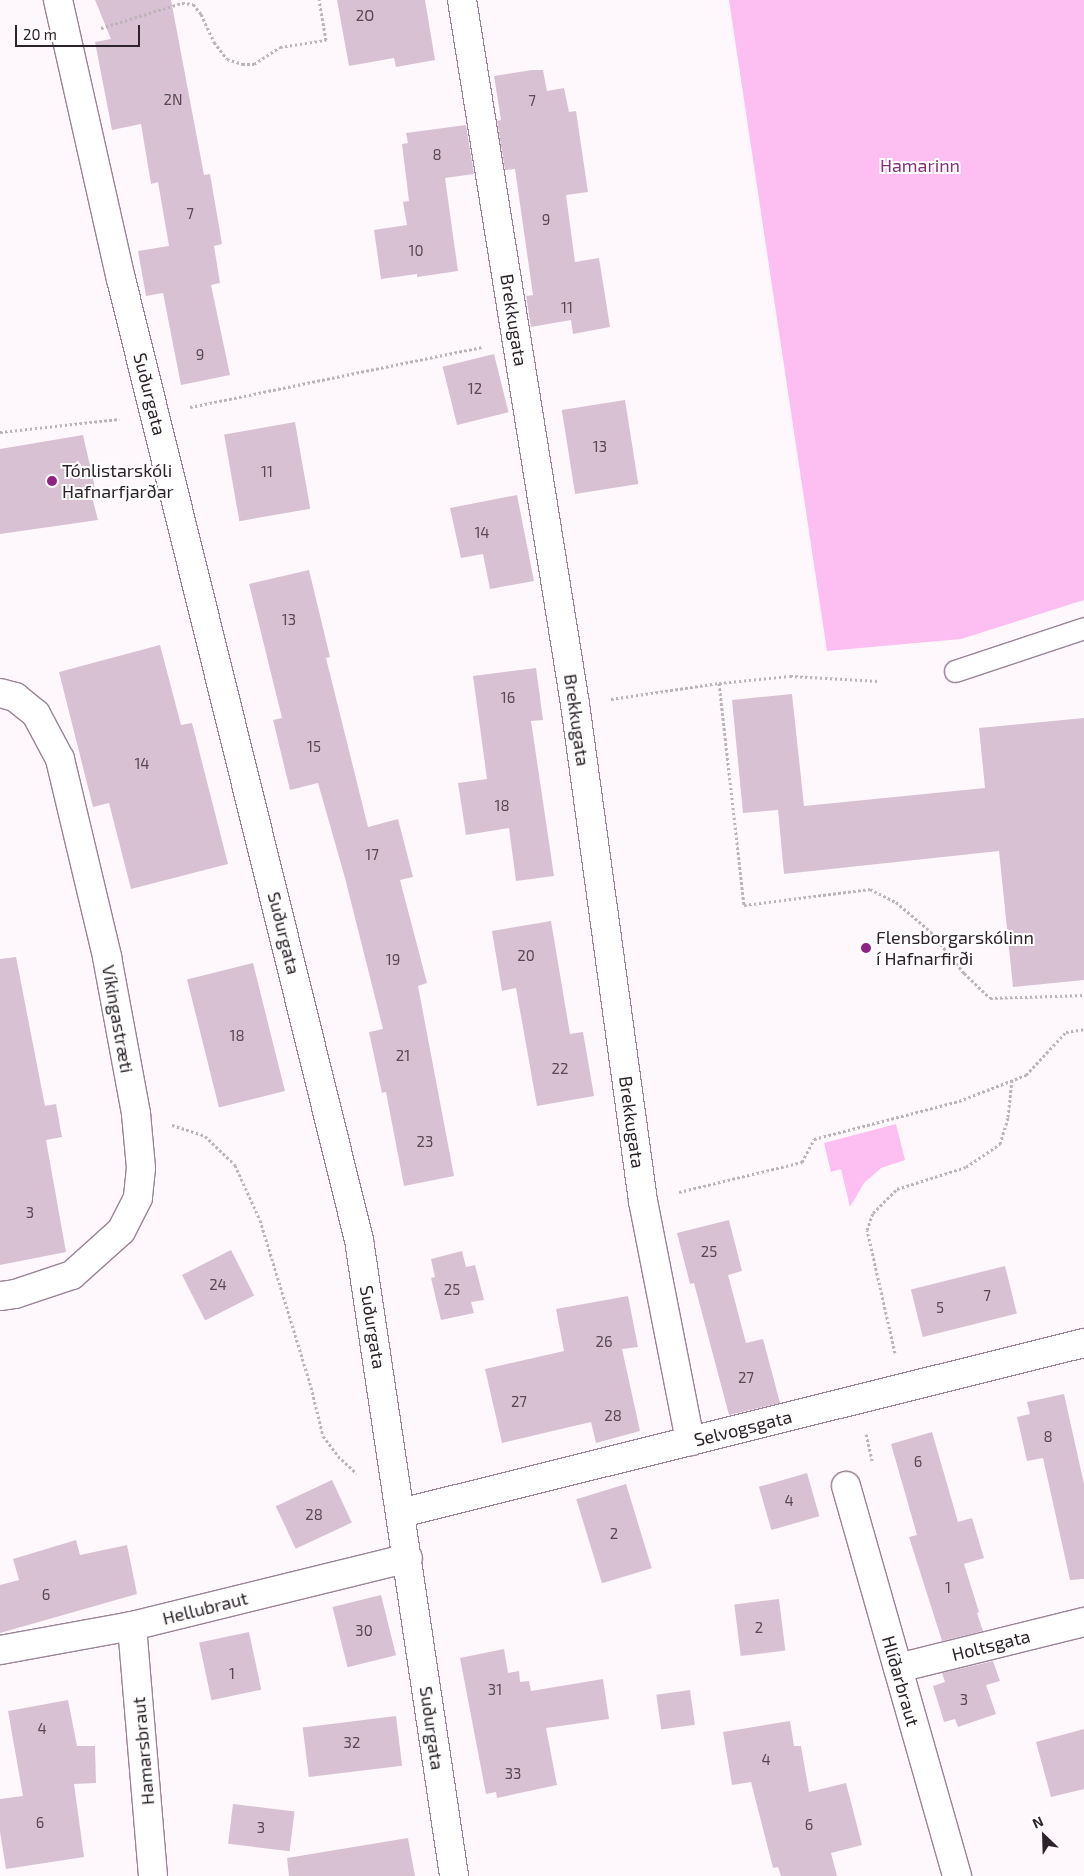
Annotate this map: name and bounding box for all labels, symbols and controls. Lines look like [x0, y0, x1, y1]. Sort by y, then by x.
house number: 2O [356, 7, 374, 25]
scale bar [18, 15, 142, 47]
text: 20 m [23, 25, 57, 43]
house number: 2N [163, 91, 183, 109]
house number: 7 [528, 92, 536, 110]
house number: 8 [432, 146, 442, 164]
park label: Hamarinn [880, 154, 960, 176]
house number: 7 [186, 205, 194, 223]
house number: 9 [542, 211, 550, 229]
house number: 10 [408, 242, 424, 260]
street label: Brekkugata [496, 272, 532, 368]
house number: 11 [561, 299, 573, 317]
house number: 9 [196, 346, 204, 364]
street label: Suðurgata [129, 351, 171, 437]
house number: 12 [468, 380, 482, 398]
house number: 13 [593, 438, 607, 456]
place label: Tónlistarskóli Hafnarfjarðar [62, 460, 174, 502]
house number: 11 [261, 463, 273, 481]
marker: Tónlistarskóli Hafnarfjarðar [46, 475, 58, 487]
house number: 14 [474, 524, 490, 542]
house number: 13 [282, 611, 296, 629]
street label: Brekkugata [560, 672, 594, 768]
house number: 16 [501, 689, 515, 707]
house number: 15 [307, 738, 321, 756]
house number: 14 [134, 755, 150, 773]
house number: 18 [494, 797, 510, 815]
house number: 17 [365, 846, 379, 864]
street label: Suðurgata [263, 890, 305, 976]
place label: Flensborgarskólinn í Hafnarfirði [876, 927, 1034, 970]
marker: Flensborgarskólinn í Hafnarfirði [860, 942, 872, 954]
house number: 20 [517, 947, 535, 965]
house number: 19 [386, 951, 400, 969]
street label: Víkingastræti [98, 963, 138, 1075]
house number: 18 [229, 1027, 245, 1045]
house number: 21 [396, 1047, 410, 1065]
house number: 22 [552, 1060, 568, 1078]
street label: Brekkugata [615, 1074, 649, 1170]
house number: 23 [417, 1133, 433, 1151]
house number: 3 [26, 1204, 34, 1222]
house number: 25 [701, 1243, 717, 1261]
house number: 24 [209, 1276, 227, 1294]
house number: 25 [444, 1281, 460, 1299]
street label: Suðurgata [356, 1284, 390, 1370]
house number: 7 [983, 1287, 991, 1305]
house number: 5 [936, 1299, 944, 1317]
house number: 26 [595, 1333, 613, 1351]
house number: 27 [738, 1369, 754, 1387]
house number: 27 [511, 1393, 527, 1411]
street label: Selvogsgata [692, 1405, 794, 1451]
house number: 28 [604, 1407, 622, 1425]
house number: 8 [1043, 1428, 1053, 1446]
house number: 6 [914, 1453, 922, 1471]
house number: 4 [784, 1492, 794, 1510]
house number: 28 [305, 1506, 323, 1524]
house number: 2 [610, 1525, 618, 1543]
house number: 1 [945, 1579, 951, 1597]
house number: 6 [42, 1586, 50, 1604]
street label: Hellubraut [160, 1587, 250, 1629]
house number: 2 [755, 1619, 763, 1637]
house number: 30 [355, 1622, 373, 1640]
street label: Holtsgata [950, 1625, 1032, 1665]
street label: Hlíðarbraut [878, 1633, 924, 1729]
house number: 1 [229, 1665, 235, 1683]
house number: 31 [488, 1681, 502, 1699]
street label: Suðurgata [415, 1685, 449, 1771]
house number: 3 [960, 1691, 968, 1709]
street label: Hamarsbraut [128, 1696, 158, 1806]
house number: 4 [37, 1720, 47, 1738]
house number: 32 [344, 1734, 360, 1752]
house number: 4 [761, 1751, 771, 1769]
house number: 33 [505, 1765, 521, 1783]
north arrow [1019, 1811, 1069, 1861]
text: N [1030, 1812, 1046, 1832]
house number: 6 [36, 1814, 44, 1832]
house number: 6 [805, 1816, 813, 1834]
house number: 3 [257, 1819, 265, 1837]

